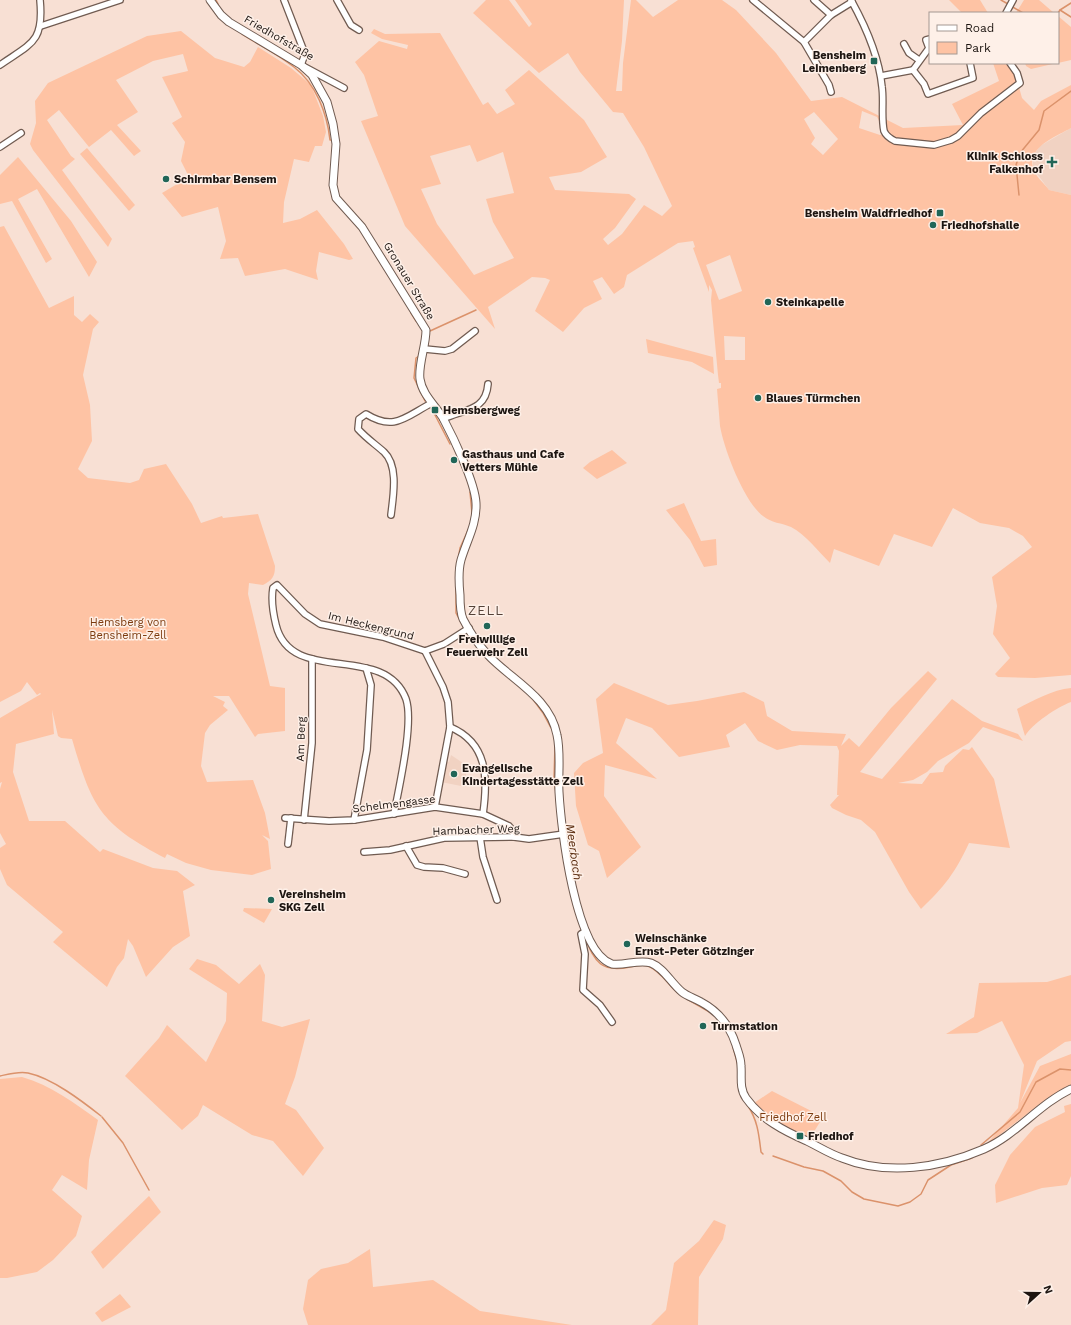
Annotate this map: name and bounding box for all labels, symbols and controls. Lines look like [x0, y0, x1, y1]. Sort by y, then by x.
legend [929, 12, 1059, 64]
street label: Friedhofstraße [242, 13, 316, 63]
text: Road [965, 21, 994, 35]
text: Park [965, 41, 991, 55]
place label: Bensheim Leimenberg [802, 49, 867, 75]
marker: Bensheim Leimenberg [869, 56, 879, 66]
place label: Klinik Schloss Falkenhof [967, 150, 1043, 176]
marker: Klinik Schloss Falkenhof [1046, 156, 1058, 168]
place label: Schirmbar Bensem [174, 173, 277, 186]
marker: Schirmbar Bensem [161, 174, 171, 184]
place label: Bensheim Waldfriedhof [805, 207, 932, 220]
marker: Bensheim Waldfriedhof [935, 208, 945, 218]
place label: Friedhofshalle [941, 219, 1019, 232]
marker: Friedhofshalle [928, 220, 938, 230]
street label: Gronauer Straße [381, 240, 437, 322]
place label: Steinkapelle [776, 296, 844, 309]
marker: Steinkapelle [763, 297, 773, 307]
place label: Blaues Türmchen [766, 392, 860, 405]
marker: Blaues Türmchen [753, 393, 763, 403]
place label: Hemsbergweg [443, 404, 521, 417]
marker: Hemsbergweg [430, 405, 440, 415]
place label: Gasthaus und Cafe Vetters Mühle [462, 448, 565, 474]
marker: Gasthaus und Cafe Vetters Mühle [449, 455, 459, 465]
district label: ZELL [468, 603, 504, 618]
street label: Im Heckengrund [327, 609, 415, 643]
park label: Hemsberg von Bensheim-Zell [89, 616, 167, 642]
marker: Freiwillige Feuerwehr Zell [482, 621, 492, 631]
place label: Freiwillige Feuerwehr Zell [446, 633, 528, 659]
street label: Am Berg [294, 716, 308, 762]
place label: Evangelische Kindertagesstätte Zell [462, 762, 584, 788]
marker: Evangelische Kindertagesstätte Zell [449, 769, 459, 779]
street label: Schelmengasse [352, 792, 436, 816]
street label: Hambacher Weg [432, 822, 520, 838]
water label: Meerbach [563, 823, 585, 881]
place label: Vereinsheim SKG Zell [279, 888, 346, 914]
marker: Vereinsheim SKG Zell [266, 895, 276, 905]
place label: Weinschänke Ernst-Peter Götzinger [635, 932, 755, 958]
marker: Weinschänke Ernst-Peter Götzinger [622, 939, 632, 949]
place label: Turmstation [711, 1020, 778, 1033]
marker: Turmstation [698, 1021, 708, 1031]
park label: Friedhof Zell [759, 1111, 827, 1124]
place label: Friedhof [808, 1130, 854, 1143]
marker: Friedhof [795, 1131, 805, 1141]
north arrow [1019, 1273, 1059, 1313]
text: N [1040, 1283, 1055, 1296]

